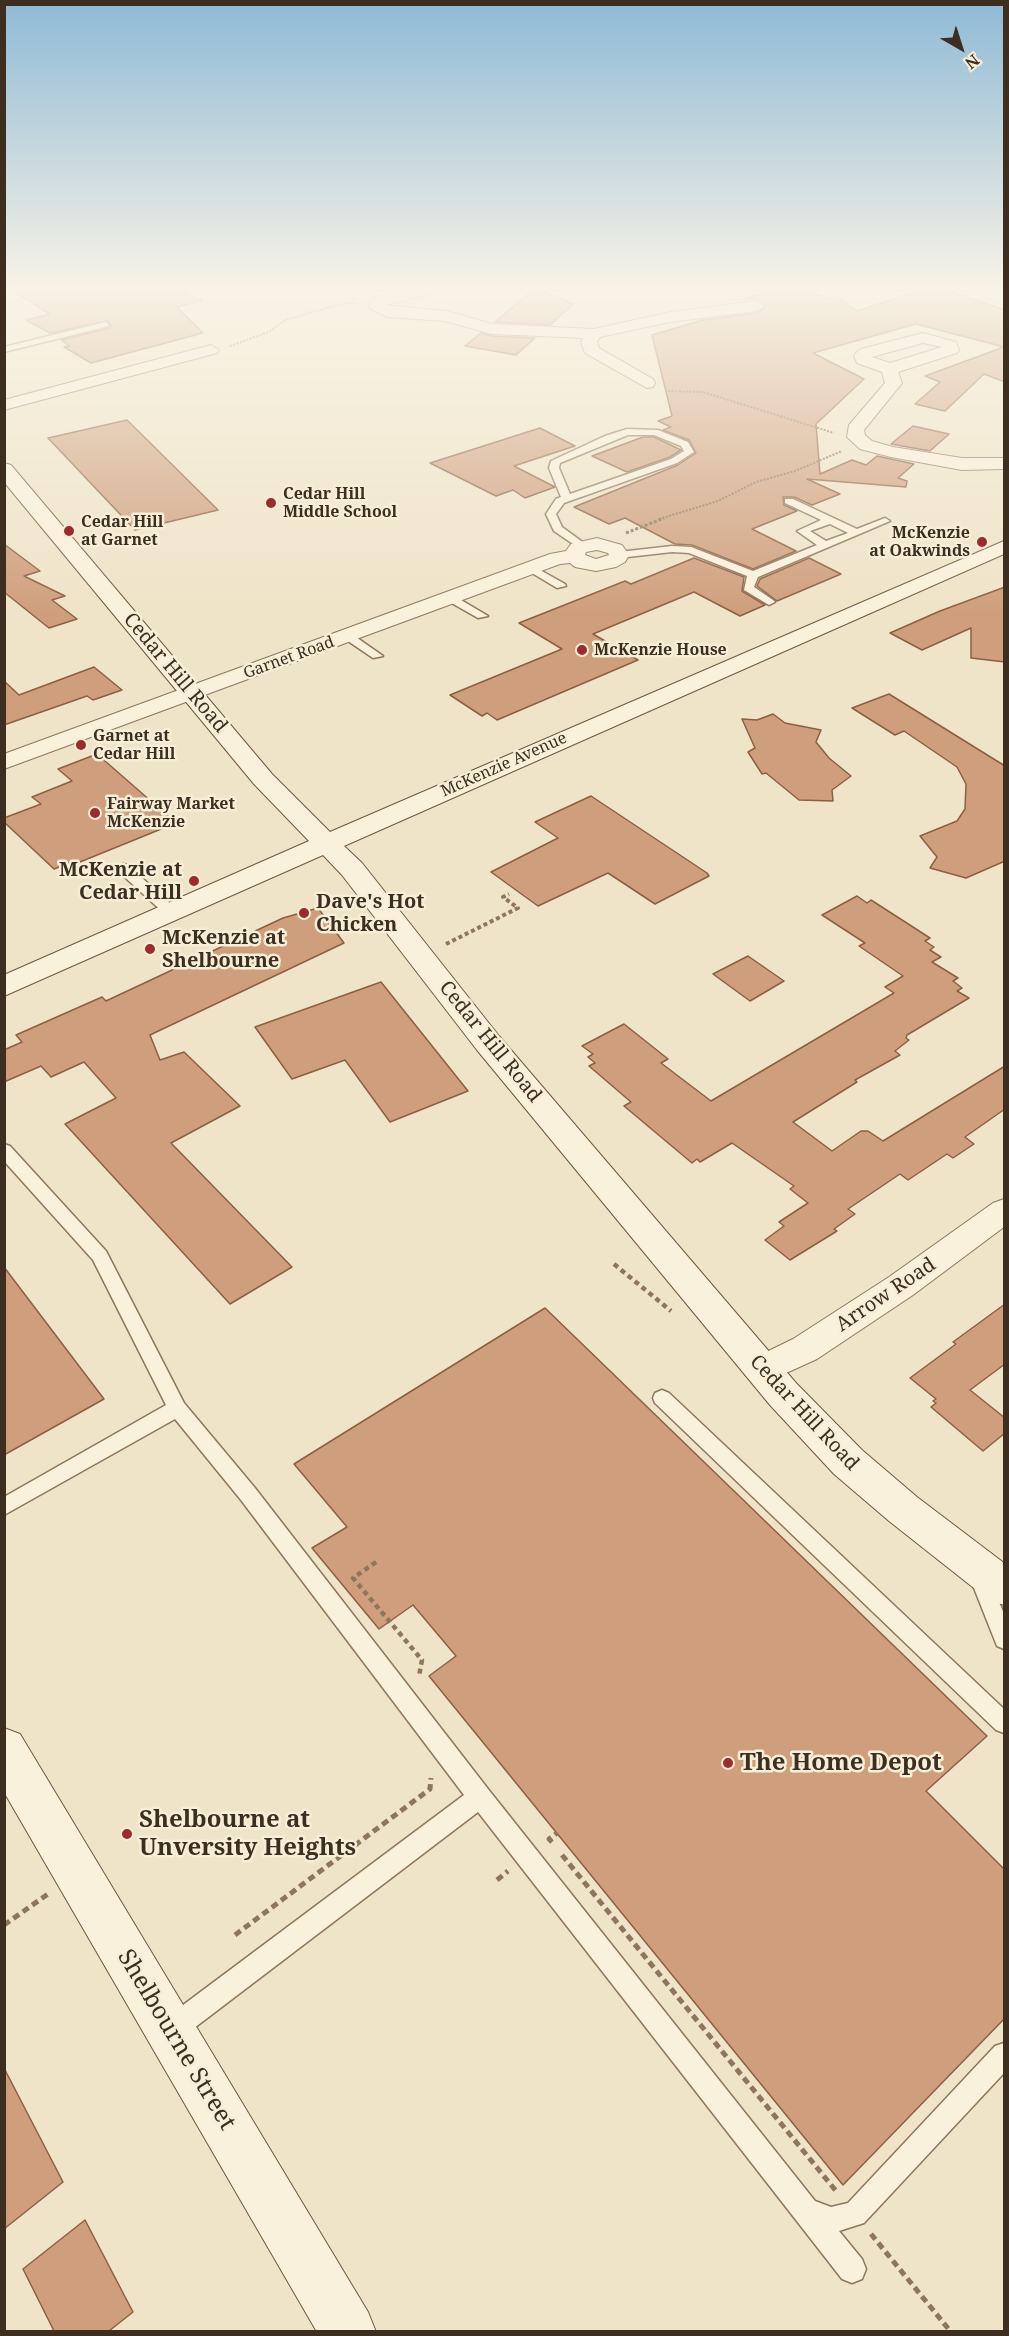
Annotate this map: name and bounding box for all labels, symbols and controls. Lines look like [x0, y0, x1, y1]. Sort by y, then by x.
north arrow [931, 18, 991, 78]
text: N [961, 49, 984, 74]
place label: Cedar Hill Middle School [283, 484, 397, 522]
marker: Cedar Hill Middle School [264, 496, 278, 510]
place label: Cedar Hill at Garnet [81, 512, 163, 550]
place label: McKenzie at Oakwinds [869, 523, 970, 561]
marker: Cedar Hill at Garnet [62, 524, 76, 538]
marker: McKenzie at Oakwinds [975, 535, 989, 549]
street label: Cedar Hill Road [118, 608, 232, 738]
street label: Garnet Road [241, 633, 337, 683]
place label: McKenzie House [594, 640, 727, 660]
marker: McKenzie House [575, 643, 589, 657]
place label: Garnet at Cedar Hill [93, 726, 175, 764]
street label: McKenzie Avenue [438, 729, 570, 801]
marker: Garnet at Cedar Hill [74, 738, 88, 752]
place label: Fairway Market McKenzie [107, 794, 235, 832]
marker: Fairway Market McKenzie [88, 806, 102, 820]
place label: McKenzie at Cedar Hill [59, 858, 182, 905]
marker: McKenzie at Cedar Hill [187, 874, 201, 888]
place label: Dave's Hot Chicken [316, 890, 424, 937]
marker: Dave's Hot Chicken [297, 906, 311, 920]
place label: McKenzie at Shelbourne [162, 926, 285, 973]
marker: McKenzie at Shelbourne [143, 942, 157, 956]
street label: Cedar Hill Road [434, 976, 546, 1108]
street label: Arrow Road [832, 1253, 940, 1337]
street label: Cedar Hill Road [744, 1350, 864, 1476]
place label: The Home Depot [740, 1749, 942, 1777]
marker: The Home Depot [721, 1756, 735, 1770]
place label: Shelbourne at Unversity Heights [139, 1806, 356, 1862]
marker: Shelbourne at Unversity Heights [120, 1827, 134, 1841]
street label: Shelbourne Street [111, 1945, 241, 2135]

